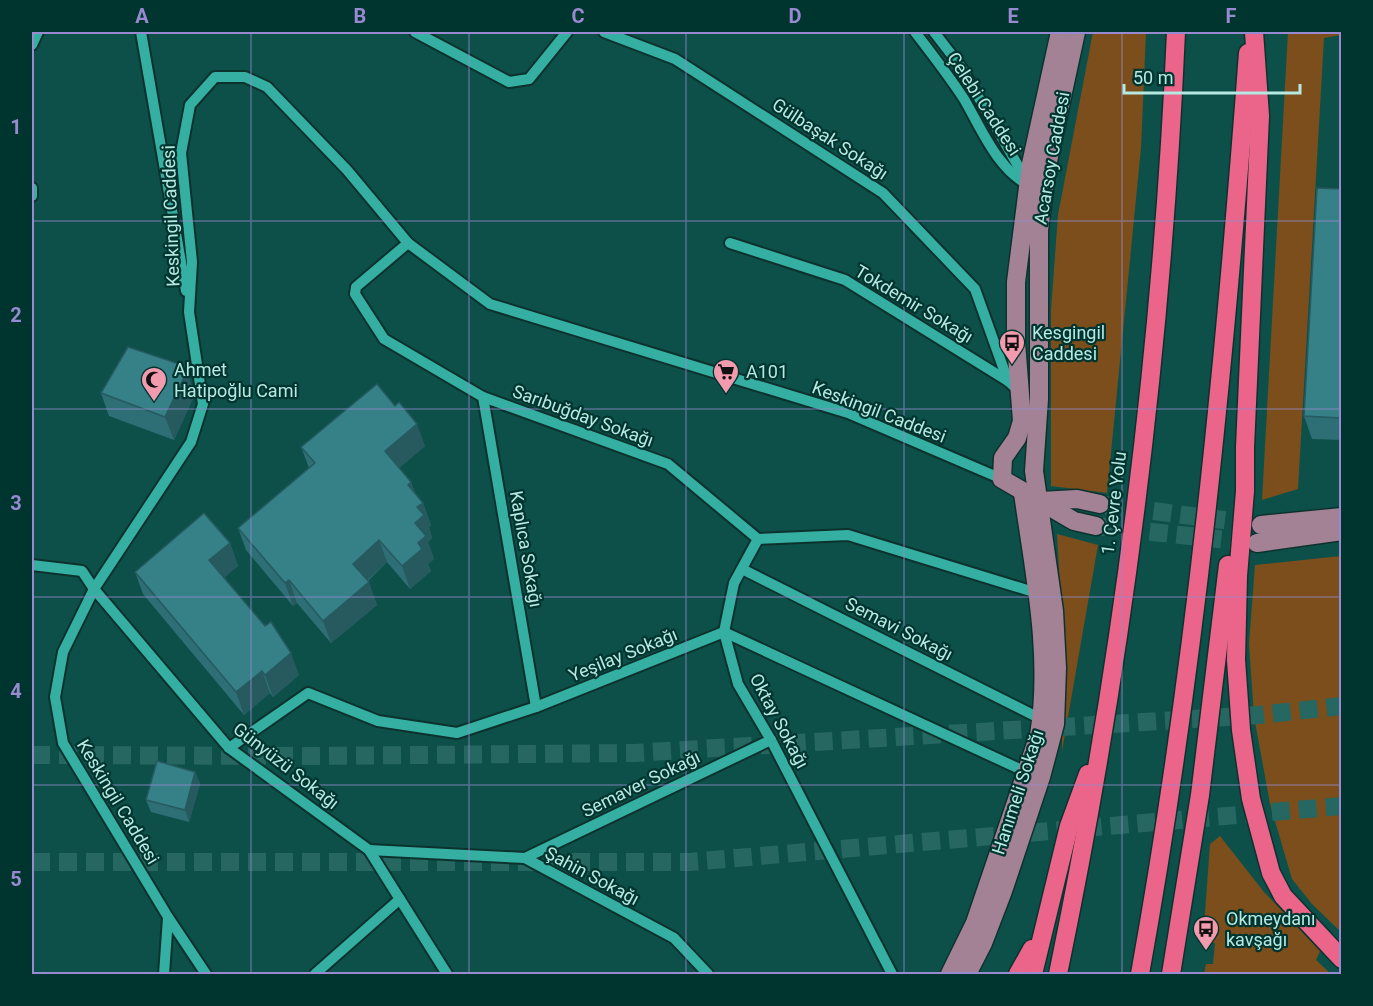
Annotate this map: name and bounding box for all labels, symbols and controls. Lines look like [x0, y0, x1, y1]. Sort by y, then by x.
text: A [135, 4, 149, 28]
text: B [354, 4, 366, 28]
text: C [571, 4, 585, 28]
text: D [789, 4, 802, 28]
text: E [1007, 4, 1019, 28]
text: F [1226, 4, 1237, 28]
street label: Çelebi Caddesi [943, 48, 1026, 159]
scale bar [1124, 57, 1300, 95]
text: 50 m [1133, 67, 1173, 88]
street label: Acarsoy Caddesi [1029, 90, 1074, 226]
street label: Gülbaşak Sokağı [769, 93, 892, 184]
text: 1 [10, 115, 22, 139]
street label: Keskingil Caddesi [158, 145, 183, 287]
street label: Tokdemir Sokağı [851, 260, 977, 347]
text: 2 [10, 303, 22, 327]
place label: Kesgingil Caddesi [1032, 322, 1105, 364]
bus stop icon: Kesgingil Caddesi [997, 328, 1027, 366]
supermarket icon: A101 [711, 357, 741, 395]
place label: Ahmet Hatipoğlu Cami [174, 359, 298, 401]
place label: A101 [746, 361, 788, 382]
mosque icon: Ahmet Hatipoğlu Cami [139, 365, 169, 403]
street label: Keskingil Caddesi [809, 376, 949, 447]
street label: Sarıbuğday Sokağı [510, 380, 656, 451]
street label: 1. Çevre Yolu [1097, 450, 1130, 556]
street label: Kaplıca Sokağı [506, 489, 547, 609]
text: 3 [10, 491, 22, 515]
street label: Semavi Sokağı [842, 592, 956, 665]
street label: Yeşilay Sokağı [566, 623, 680, 686]
street label: Oktay Sokağı [746, 670, 813, 772]
text: 4 [10, 679, 22, 703]
street label: Günyüzü Sokağı [229, 718, 343, 813]
street label: Hanımeli Sokağı [987, 727, 1048, 857]
street label: Keskingil Caddesi [73, 736, 164, 868]
street label: Semaver Sokağı [578, 746, 703, 821]
street label: Şahin Sokağı [542, 842, 643, 909]
text: 5 [10, 867, 22, 891]
place label: Okmeydanı kavşağı [1226, 908, 1315, 950]
bus stop icon: Okmeydanı kavşağı [1191, 914, 1221, 952]

